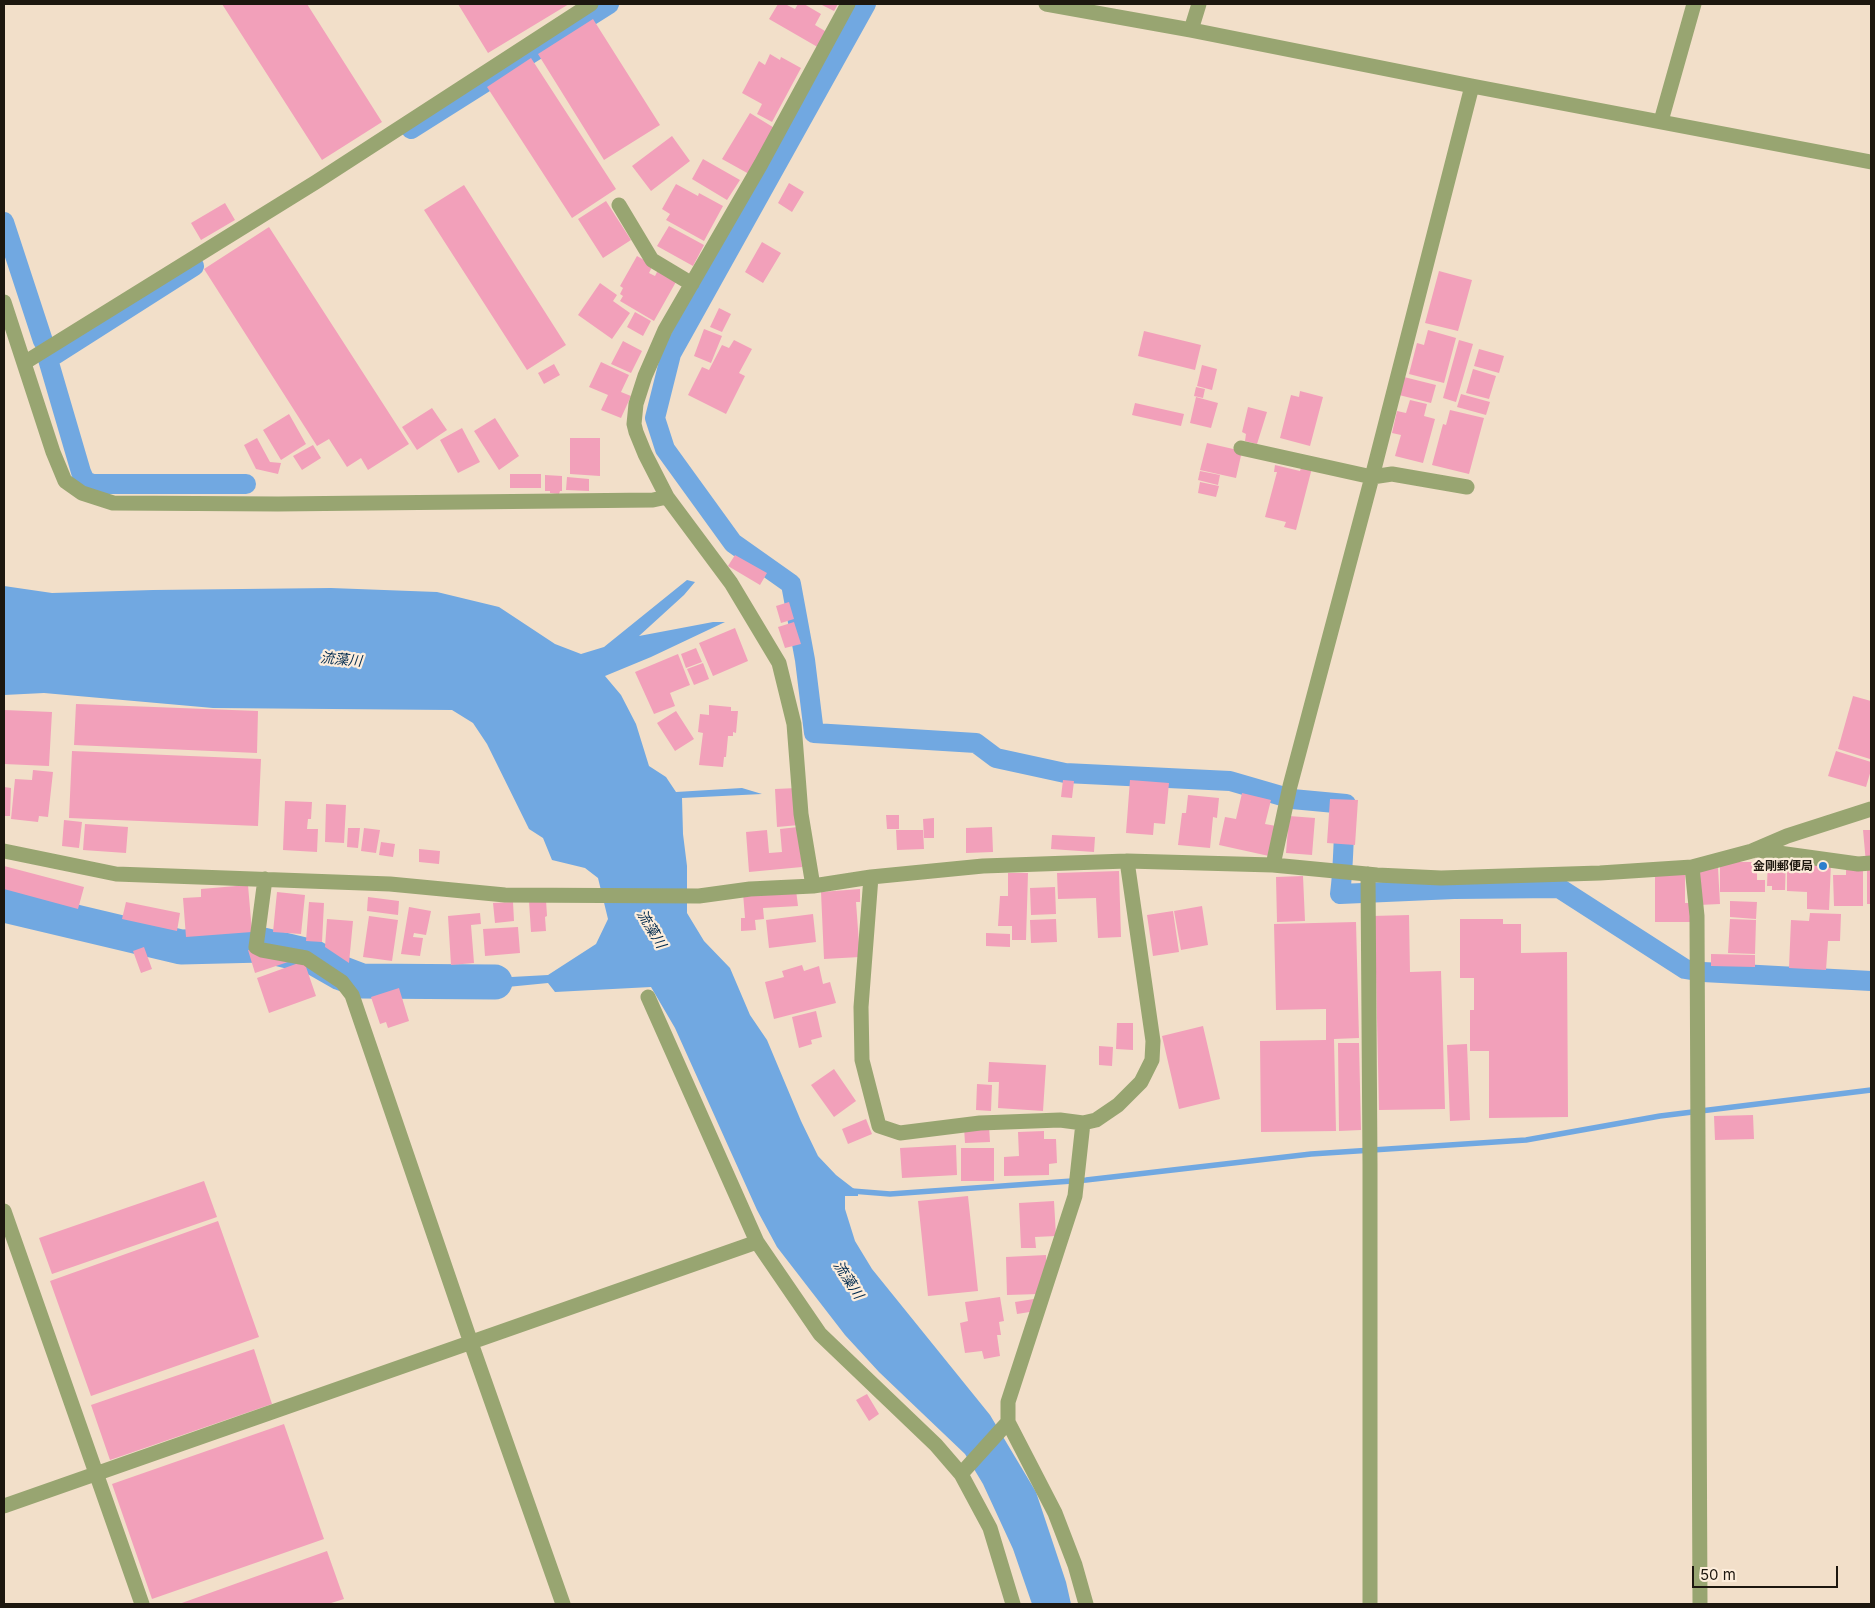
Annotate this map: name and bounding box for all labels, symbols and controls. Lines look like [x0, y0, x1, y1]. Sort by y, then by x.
water label: 流藻川 [319, 650, 363, 670]
place label: 金剛郵便局 [1753, 859, 1813, 873]
marker: 金剛郵便局 [1817, 860, 1829, 872]
water label: 流藻川 [633, 907, 669, 951]
water label: 流藻川 [830, 1258, 866, 1302]
scale bar [1695, 1556, 1841, 1588]
text: 50 m [1700, 1565, 1736, 1584]

